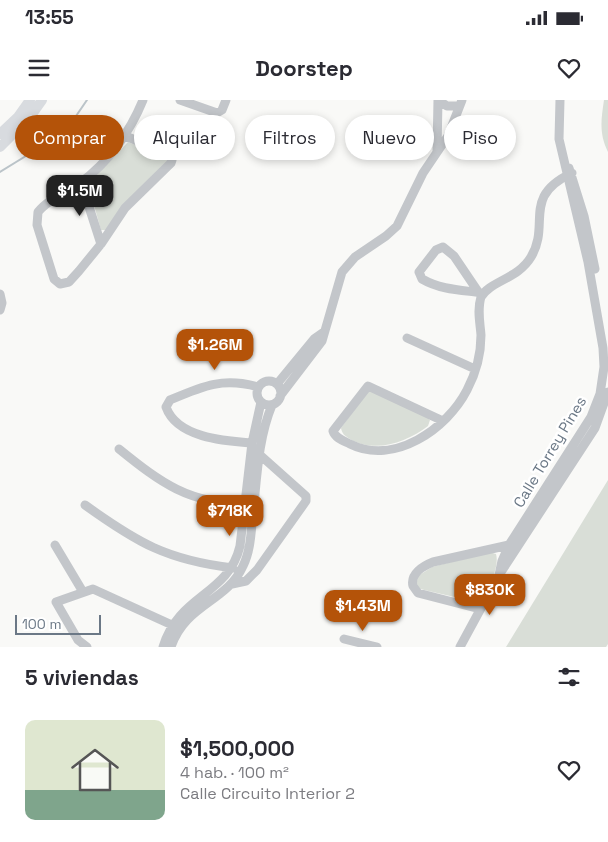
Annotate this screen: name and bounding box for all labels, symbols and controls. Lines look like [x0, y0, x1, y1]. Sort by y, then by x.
text: 13:55 [25, 5, 74, 30]
icon: menu [25, 54, 53, 82]
text: Doorstep [255, 54, 353, 82]
icon: heart [555, 54, 583, 82]
chip: Comprar [15, 115, 124, 160]
chip: Alquilar [134, 115, 235, 160]
chip: Filtros [245, 115, 335, 160]
chip: Nuevo [345, 115, 434, 160]
chip: Piso [444, 115, 516, 160]
pin: $1.5M [45, 174, 115, 217]
text: $1.5M [57, 180, 103, 201]
pin: $1.26M [174, 328, 256, 371]
text: $1.26M [187, 334, 243, 355]
street label: Calle Torrey Pines [509, 393, 590, 511]
pin: $718K [195, 494, 265, 537]
text: $718K [207, 500, 253, 521]
pin: $830K [455, 574, 525, 616]
text: $830K [465, 579, 515, 600]
pin: $1.43M [322, 590, 404, 632]
text: $1.43M [335, 595, 391, 616]
scale bar [15, 612, 101, 635]
text: 100 m [22, 615, 61, 633]
icon: filters [555, 663, 583, 691]
text: 5 viviendas [25, 664, 139, 691]
text: $1,500,000 [180, 735, 295, 762]
icon: home [65, 740, 125, 800]
icon: heart [555, 756, 583, 784]
text: 4 hab. · 100 m² [180, 762, 289, 783]
text: Calle Circuito Interior 2 [180, 783, 355, 804]

